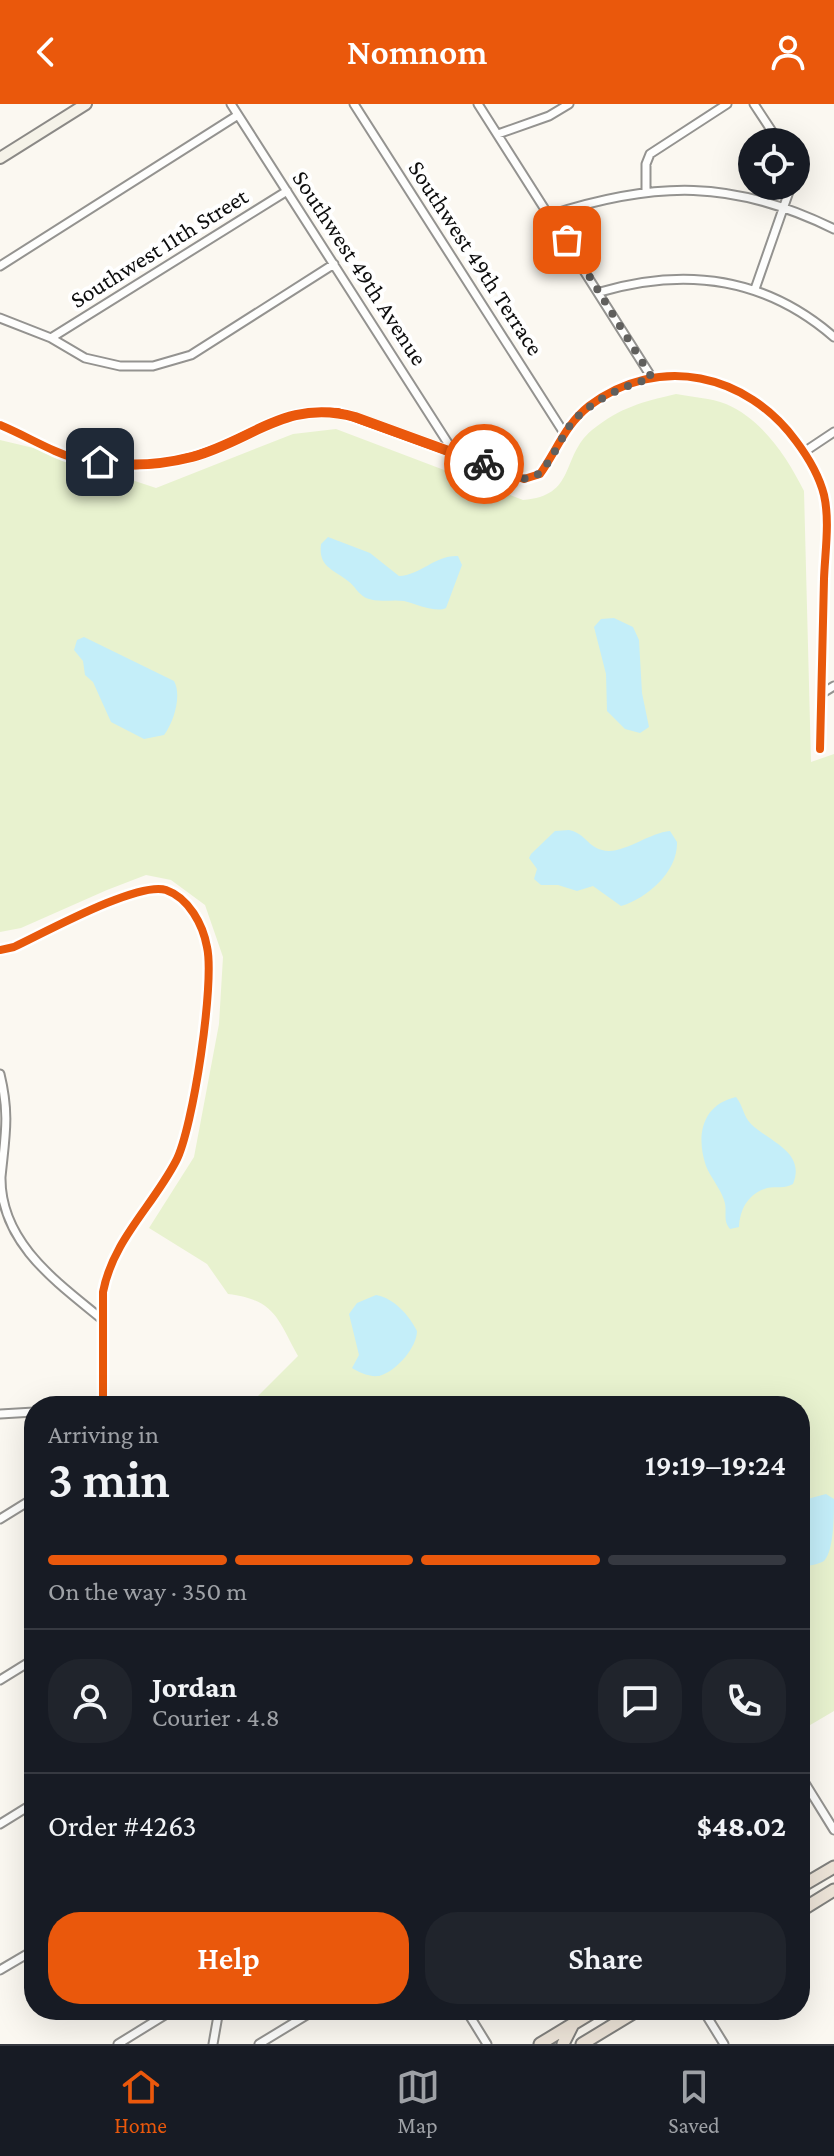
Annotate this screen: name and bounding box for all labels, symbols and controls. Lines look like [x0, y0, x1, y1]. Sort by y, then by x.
icon: back [24, 30, 68, 74]
icon: person [766, 30, 810, 74]
text: Nomnom [347, 32, 487, 72]
map controls [738, 128, 810, 200]
button: locate [738, 128, 810, 200]
street label: Southwest 49th Terrace [403, 155, 550, 360]
street label: Southwest 49th Avenue [287, 165, 433, 370]
street label: Southwest 11th Street [65, 182, 253, 313]
pin [533, 206, 601, 274]
icon: bag [545, 218, 589, 262]
courier [444, 424, 524, 504]
pin [66, 428, 134, 496]
icon: home [78, 440, 122, 484]
icon: bike [462, 442, 506, 486]
text: Arriving in [48, 1420, 159, 1449]
text: 19:19–19:24 [645, 1448, 786, 1481]
text: 3 min [48, 1450, 170, 1508]
text: On the way · 350 m [48, 1577, 247, 1606]
button: person [48, 1659, 132, 1743]
button: chat [598, 1659, 682, 1743]
button: phone [702, 1659, 786, 1743]
text: Jordan [152, 1670, 237, 1703]
text: Courier · 4.8 [152, 1703, 280, 1732]
text: Order #4263 [48, 1809, 197, 1842]
text: $48.02 [697, 1809, 786, 1842]
button: Help [48, 1912, 409, 2004]
button: Share [425, 1912, 786, 2004]
tab: Home [114, 2065, 167, 2138]
tab: Map [396, 2065, 440, 2138]
tab: Saved [668, 2065, 720, 2138]

